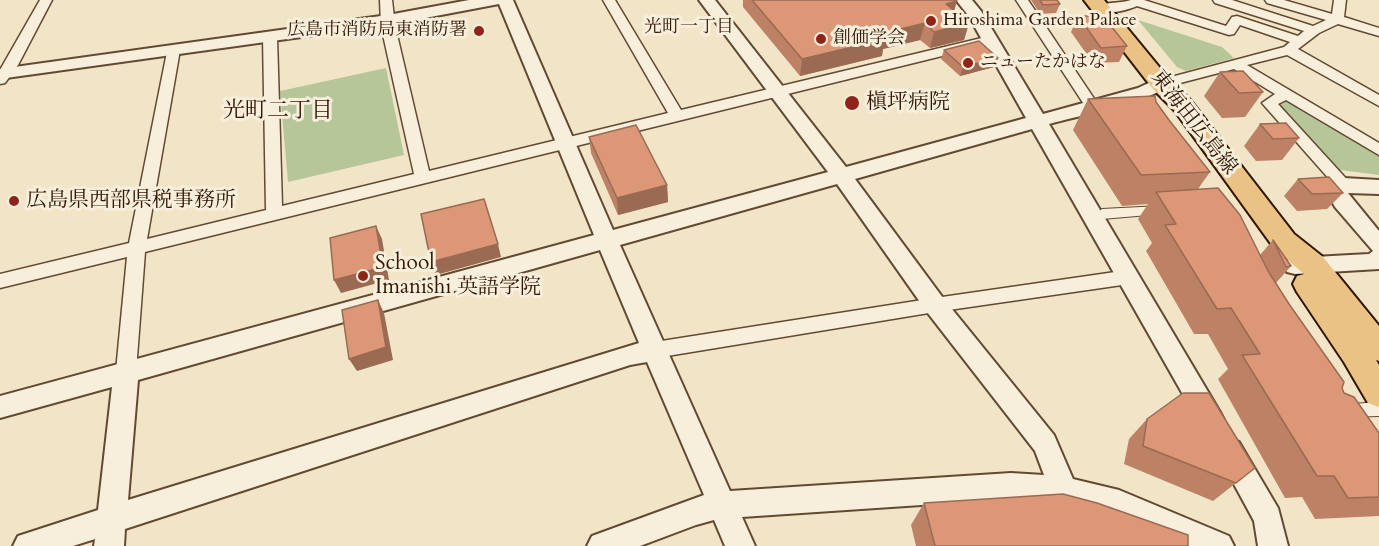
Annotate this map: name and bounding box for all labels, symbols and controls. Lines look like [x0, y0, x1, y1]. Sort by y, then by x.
place label: Hiroshima Garden Palace [943, 10, 1137, 32]
marker: Hiroshima Garden Palace [924, 14, 938, 28]
district label: 光町一丁目 [644, 17, 734, 39]
place label: 広島市消防局東消防署 [287, 20, 467, 42]
marker: 広島市消防局東消防署 [472, 24, 486, 38]
place label: 創価学会 [833, 28, 905, 50]
marker: 創価学会 [814, 32, 828, 46]
place label: ニューたかはな [980, 52, 1106, 74]
marker: ニューたかはな [961, 56, 975, 70]
street label: 東海田広島線 [1144, 66, 1242, 180]
place label: 槇坪病院 [866, 90, 950, 116]
marker: 槇坪病院 [843, 94, 861, 112]
district label: 光町二丁目 [223, 99, 333, 125]
place label: 広島県西部県税事務所 [26, 188, 236, 214]
marker: 広島県西部県税事務所 [7, 194, 21, 208]
place label: School Imanishi 英語学院 [375, 251, 541, 301]
marker: School Imanishi 英語学院 [356, 269, 370, 283]

